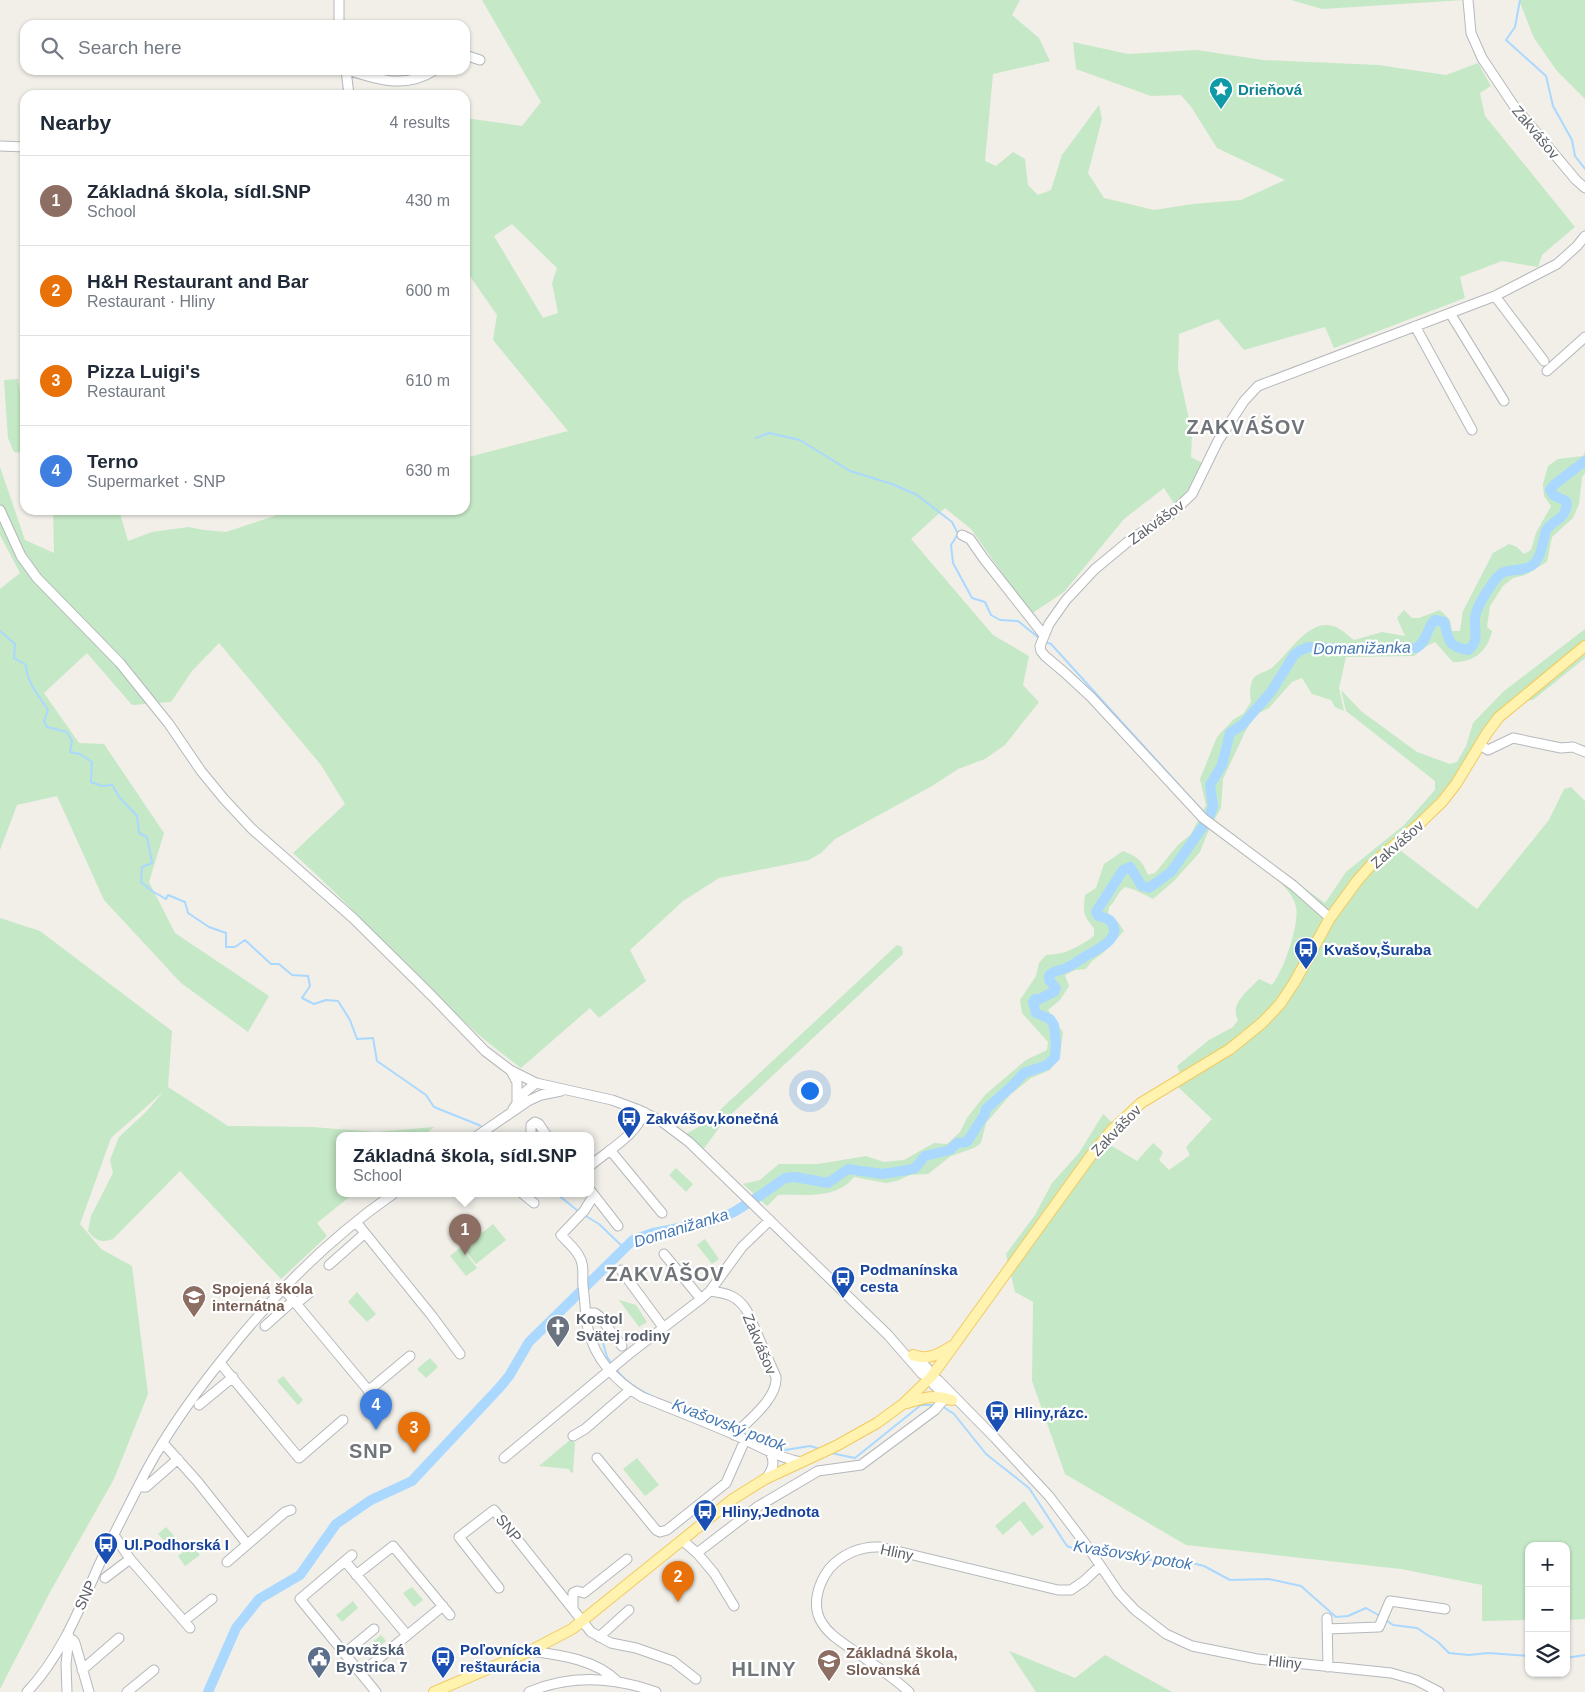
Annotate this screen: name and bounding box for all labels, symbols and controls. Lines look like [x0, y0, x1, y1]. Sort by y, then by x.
search box [20, 20, 470, 75]
icon: search [38, 34, 66, 62]
text: Search here [78, 37, 182, 58]
place icon: Drieňová [1208, 76, 1234, 110]
place label: Drieňová [1238, 81, 1303, 98]
street label: Zakvášov [1509, 102, 1563, 162]
text: Nearby [40, 111, 111, 134]
text: 4 results [390, 114, 450, 131]
text: Základná škola, sídl.SNP [87, 181, 311, 202]
text: 1 [52, 192, 60, 209]
text: 430 m [406, 192, 450, 209]
text: School [87, 203, 136, 220]
text: H&H Restaurant and Bar [87, 271, 309, 292]
text: 2 [52, 282, 60, 299]
text: 600 m [406, 282, 450, 299]
text: Restaurant · Hliny [87, 293, 215, 310]
text: Pizza Luigi's [87, 361, 200, 382]
text: 3 [52, 372, 60, 389]
text: 610 m [406, 372, 450, 389]
text: Restaurant [87, 383, 165, 400]
district label: ZAKVÁŠOV [1186, 415, 1306, 438]
text: Terno [87, 451, 138, 472]
text: 4 [52, 462, 60, 479]
text: 630 m [406, 462, 450, 479]
text: Supermarket · SNP [87, 473, 226, 490]
street label: Zakvášov [1125, 496, 1187, 548]
water label: Domanižanka [1313, 639, 1411, 657]
street label: Zakvášov [1367, 816, 1427, 871]
bus stop icon: Kvašov,Šuraba [1293, 936, 1319, 970]
place label: Kvašov,Šuraba [1324, 941, 1432, 958]
your location [797, 1078, 823, 1104]
street label: Zakvášov [1088, 1101, 1145, 1159]
bus stop icon: Zakvášov,konečná [616, 1105, 642, 1139]
place label: Zakvášov,konečná [646, 1110, 779, 1127]
popup [336, 1132, 594, 1197]
text: Základná škola, sídl.SNP [353, 1145, 577, 1166]
text: School [353, 1167, 402, 1184]
water label: Domanižanka [632, 1206, 730, 1250]
pin: 1 [449, 1214, 481, 1255]
place label: Podmanínska cesta [860, 1261, 958, 1295]
district label: ZAKVÁŠOV [605, 1262, 725, 1285]
bus stop icon: Podmanínska cesta [830, 1265, 856, 1299]
place label: Spojená škola internátna [212, 1280, 314, 1314]
school or university icon: Spojená škola internátna [181, 1284, 207, 1318]
place label: Kostol Svätej rodiny [576, 1310, 671, 1344]
street label: Zakvášov [740, 1311, 781, 1377]
church icon: Kostol Svätej rodiny [545, 1314, 571, 1348]
pin: 4 [360, 1389, 392, 1430]
water label: Kvašovský potok [670, 1396, 789, 1455]
bus stop icon: Hliny,rázc. [984, 1399, 1010, 1433]
place label: Hliny,rázc. [1014, 1404, 1088, 1421]
pin: 3 [398, 1412, 430, 1453]
district label: SNP [349, 1440, 393, 1462]
bus stop icon: Hliny,Jednota [692, 1498, 718, 1532]
place label: Hliny,Jednota [722, 1503, 820, 1520]
street label: SNP [493, 1511, 525, 1545]
bus stop icon: Ul.Podhorská I [93, 1531, 119, 1565]
place label: Ul.Podhorská I [124, 1536, 229, 1553]
water label: Kvašovský potok [1072, 1537, 1195, 1573]
street label: Hliny [879, 1540, 916, 1564]
map controls [1525, 1542, 1570, 1677]
button: + [1525, 1542, 1570, 1587]
pin: 2 [662, 1561, 694, 1602]
street label: SNP [71, 1577, 99, 1613]
button: − [1525, 1587, 1570, 1632]
button: layers [1525, 1632, 1570, 1677]
place label: Považská Bystrica 7 [336, 1641, 408, 1675]
place label: Poľovnícka reštaurácia [460, 1641, 541, 1675]
place label: Základná škola, Slovanská [846, 1644, 958, 1678]
public building icon: Považská Bystrica 7 [306, 1645, 332, 1679]
bus stop icon: Poľovnícka reštaurácia [430, 1645, 456, 1679]
school or university icon: Základná škola, Slovanská [816, 1648, 842, 1682]
street label: Hliny [1268, 1652, 1303, 1672]
district label: HLINY [732, 1658, 797, 1680]

